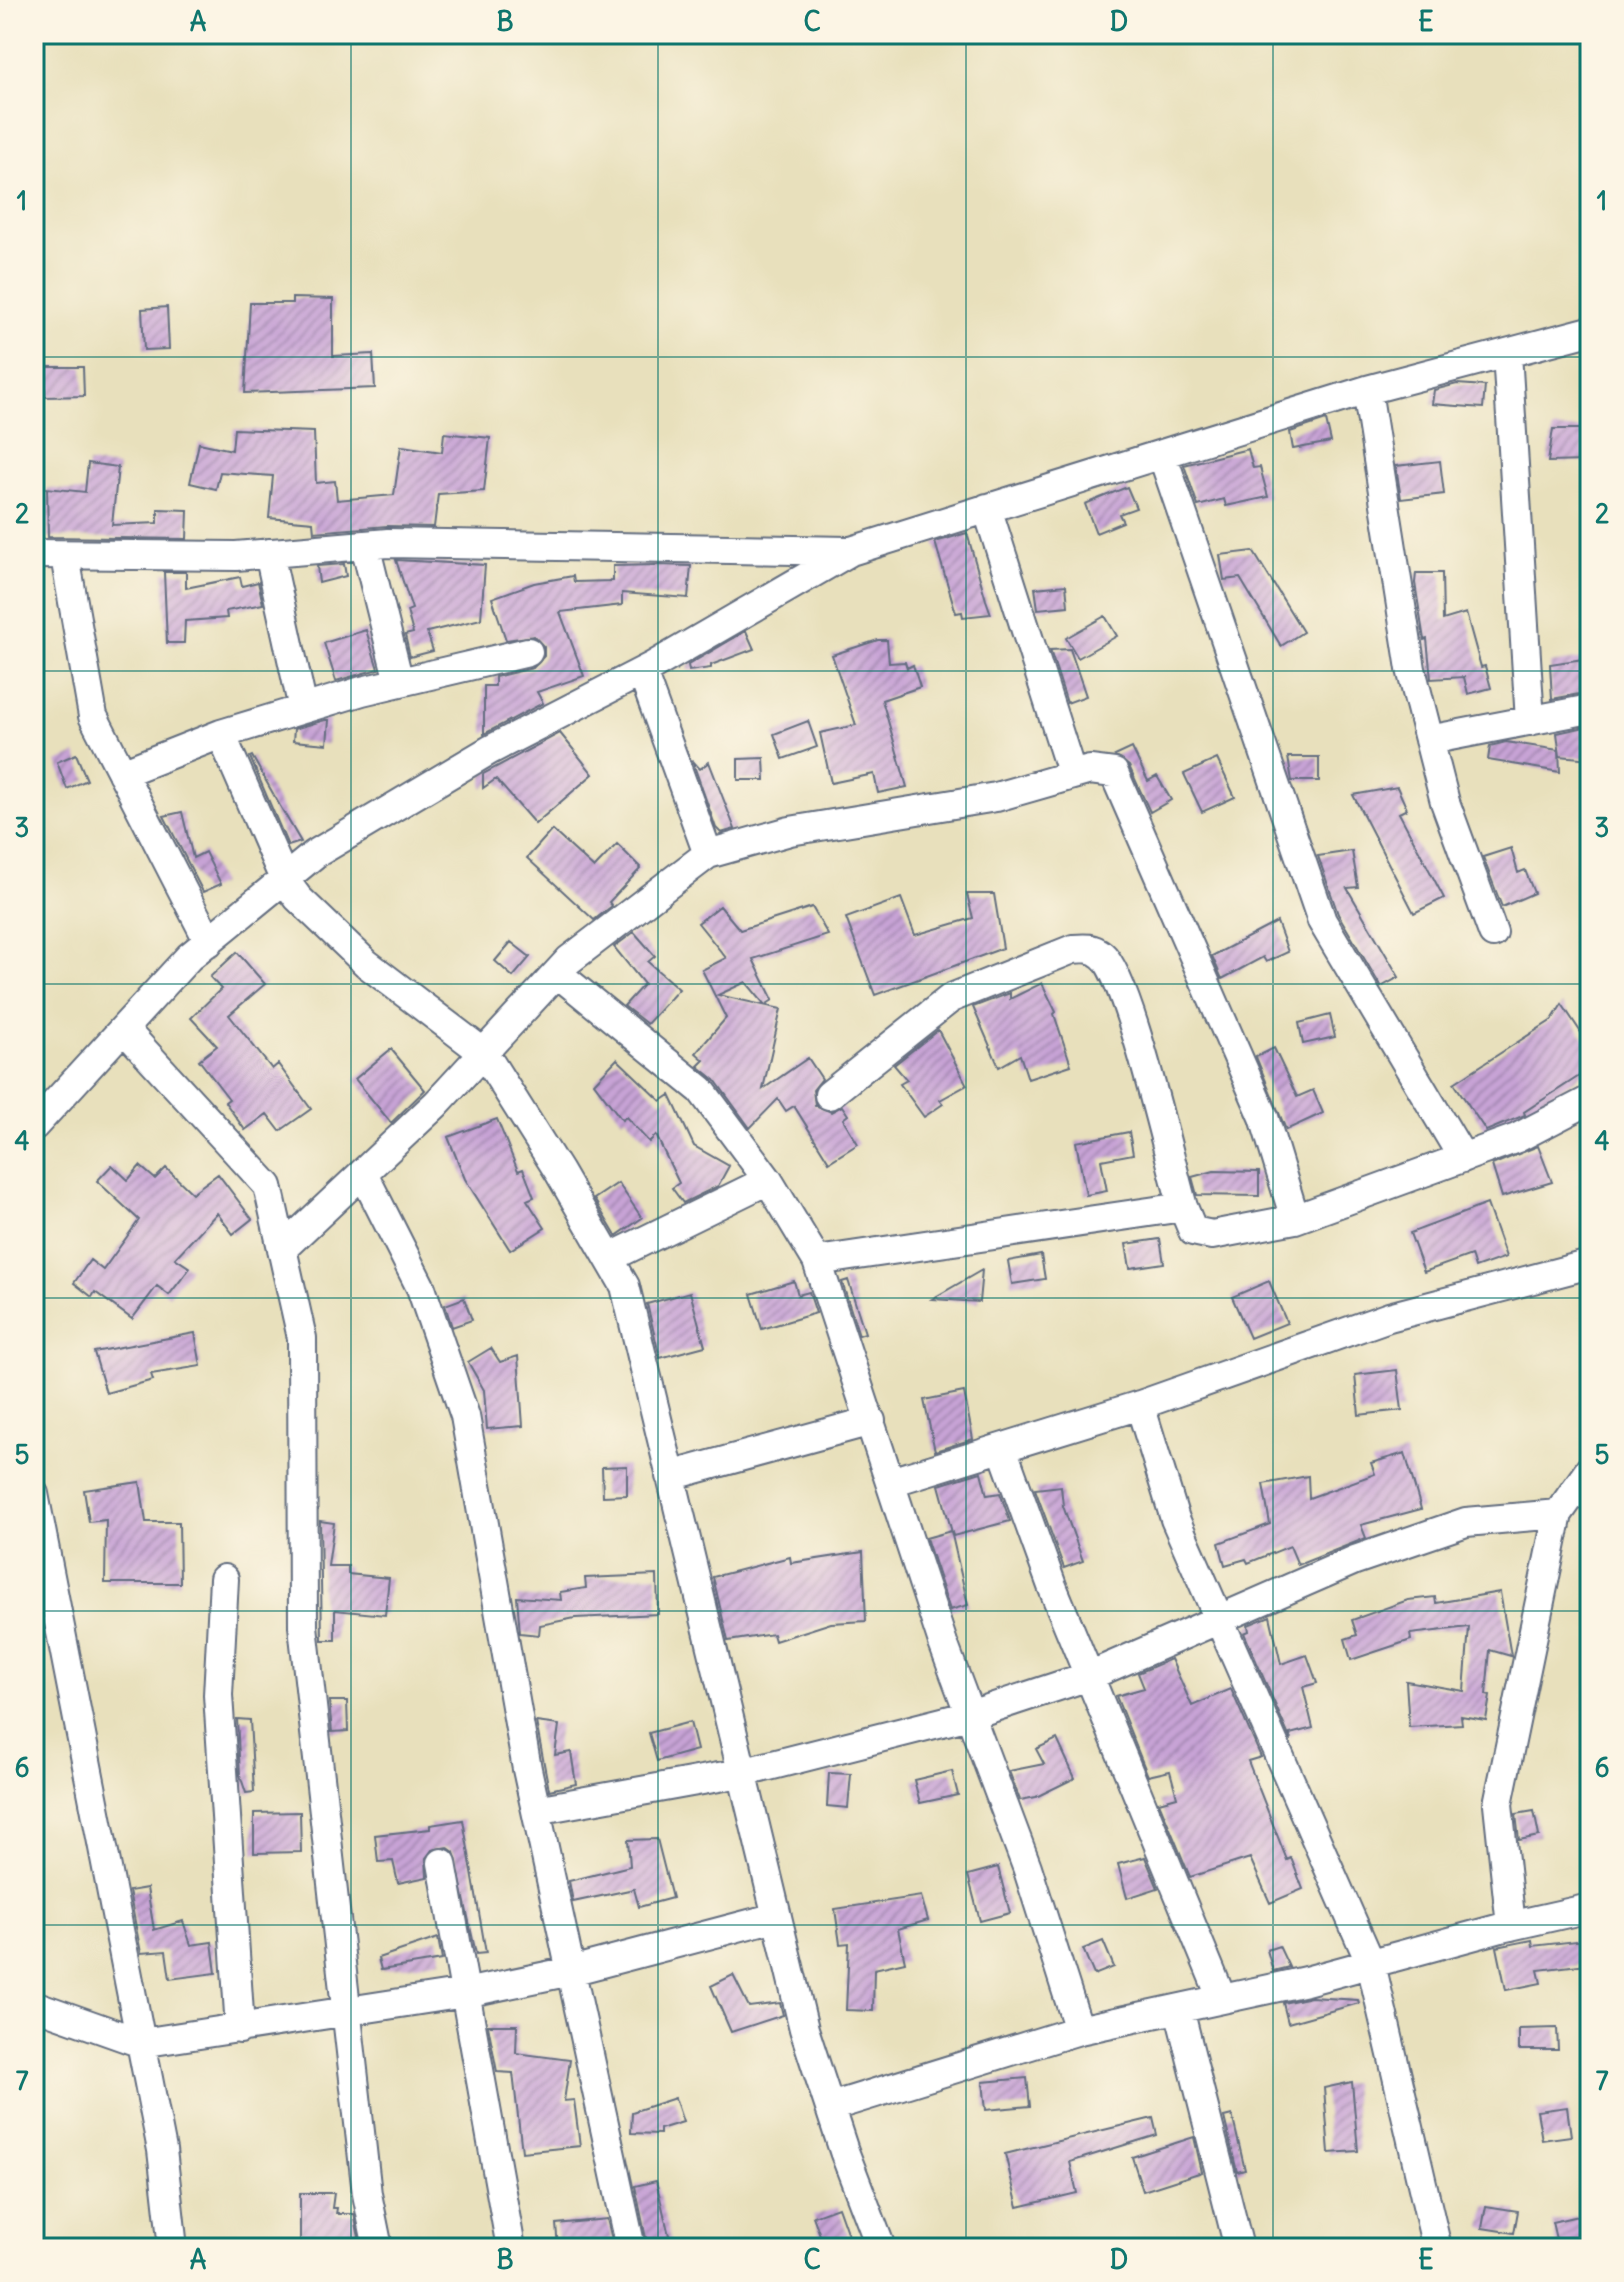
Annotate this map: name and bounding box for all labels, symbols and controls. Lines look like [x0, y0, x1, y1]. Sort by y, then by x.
text: A [190, 5, 207, 38]
text: B [496, 5, 514, 38]
text: C [803, 5, 821, 38]
text: D [1110, 5, 1128, 38]
text: E [1418, 5, 1434, 38]
text: 1 [17, 184, 27, 217]
text: 1 [1597, 184, 1607, 217]
text: 2 [15, 497, 29, 530]
text: 2 [1595, 497, 1609, 530]
text: 3 [15, 811, 29, 844]
text: 3 [1595, 811, 1609, 844]
text: 4 [14, 1124, 30, 1157]
text: 4 [1594, 1124, 1610, 1157]
text: 5 [15, 1438, 30, 1471]
text: 5 [1595, 1438, 1610, 1471]
text: 6 [14, 1751, 30, 1784]
text: 6 [1594, 1751, 1610, 1784]
text: 7 [16, 2064, 29, 2097]
text: 7 [1596, 2064, 1609, 2097]
text: A [190, 2243, 207, 2276]
text: B [496, 2243, 514, 2276]
text: C [803, 2243, 821, 2276]
text: D [1110, 2243, 1128, 2276]
text: E [1418, 2243, 1434, 2276]

